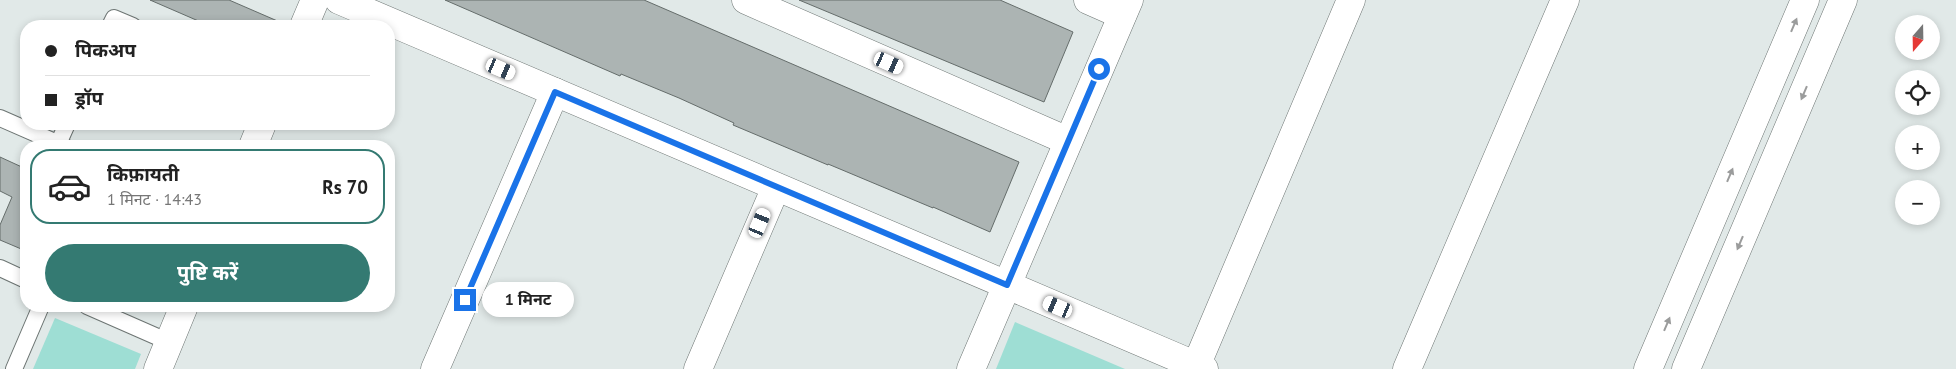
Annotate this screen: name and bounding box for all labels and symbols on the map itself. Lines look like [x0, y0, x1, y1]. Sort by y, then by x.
north arrow [1895, 15, 1940, 60]
one-way arrow [1790, 18, 1798, 32]
car [872, 50, 905, 76]
car [484, 56, 517, 82]
route start [1088, 58, 1110, 80]
one-way arrow [1799, 86, 1807, 100]
one-way arrow [1727, 168, 1735, 182]
car [747, 206, 772, 240]
one-way arrow [1736, 236, 1744, 251]
callout: 1 मिनट [482, 282, 575, 318]
route end [454, 289, 476, 311]
car [1041, 294, 1074, 320]
one-way arrow [1663, 317, 1671, 331]

